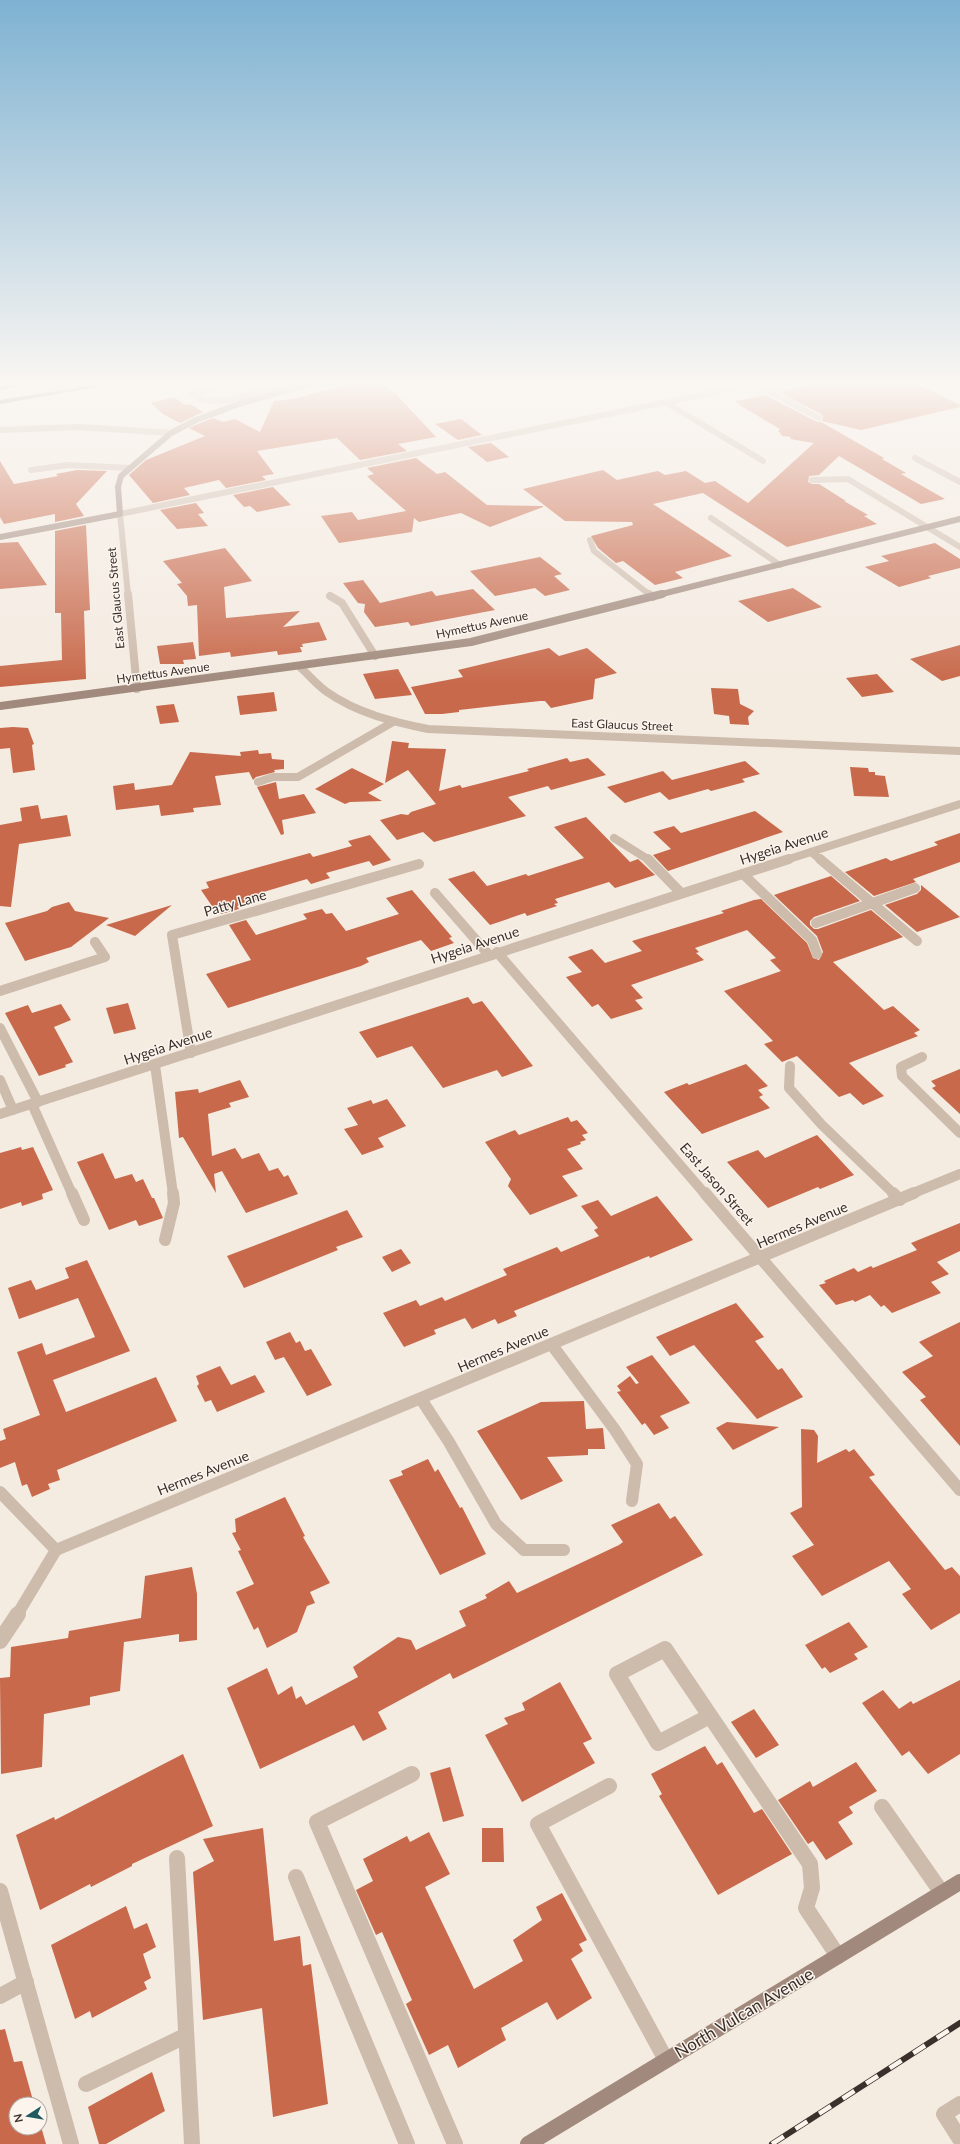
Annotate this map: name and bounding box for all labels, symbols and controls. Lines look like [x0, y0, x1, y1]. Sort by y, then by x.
street label: East Glaucus Street [104, 546, 127, 649]
street label: Hymettus Avenue [434, 607, 529, 642]
street label: Hymettus Avenue [115, 659, 210, 686]
street label: East Glaucus Street [571, 715, 674, 734]
street label: Hygeia Avenue [737, 823, 830, 868]
street label: Patty Lane [202, 885, 268, 920]
street label: Hygeia Avenue [428, 922, 521, 967]
street label: Hygeia Avenue [121, 1023, 214, 1068]
street label: East Jason Street [677, 1139, 758, 1229]
street label: Hermes Avenue [754, 1198, 850, 1251]
street label: Hermes Avenue [455, 1322, 551, 1375]
street label: Hermes Avenue [154, 1446, 251, 1499]
street label: North Vulcan Avenue [671, 1963, 817, 2062]
north arrow [8, 2096, 48, 2136]
text: N [10, 2113, 25, 2124]

